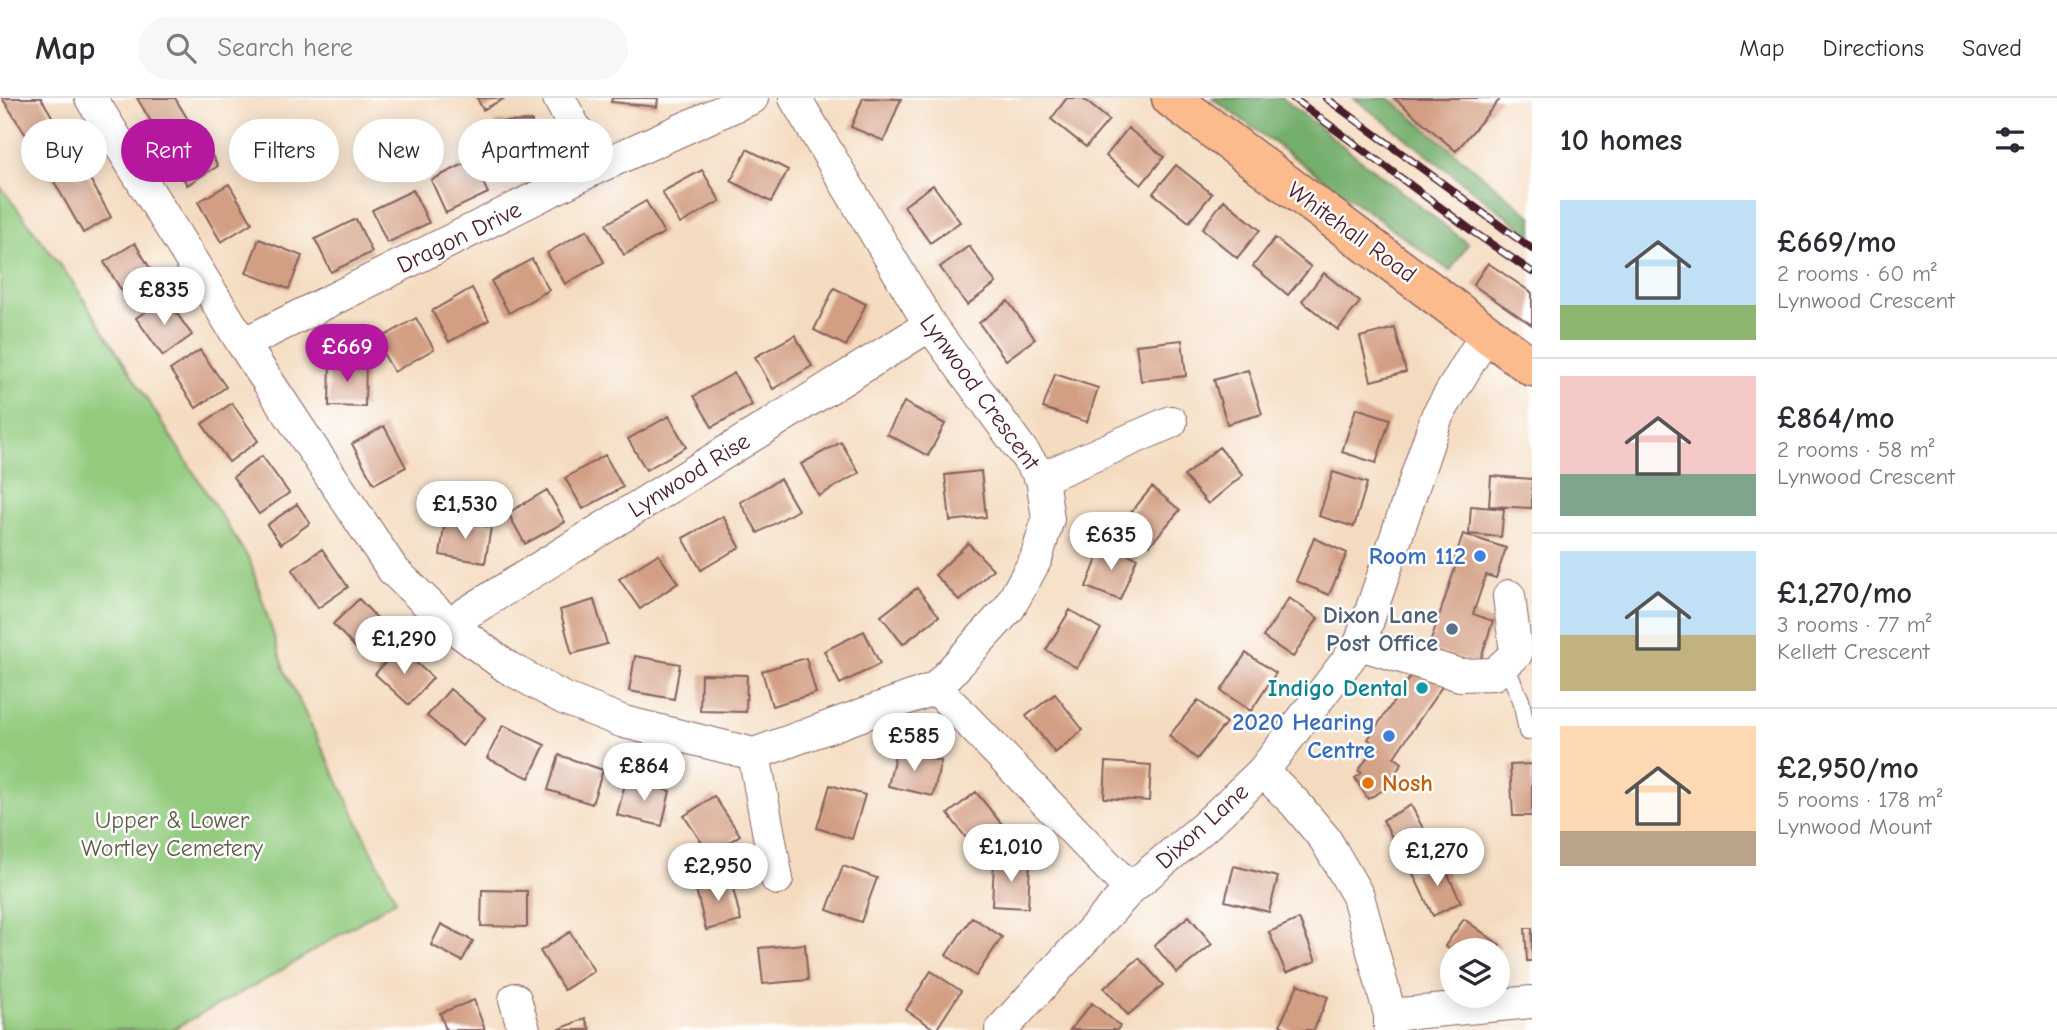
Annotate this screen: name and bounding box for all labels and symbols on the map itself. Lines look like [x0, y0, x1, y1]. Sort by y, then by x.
street label: Whitehall Road [1282, 176, 1422, 288]
street label: Dragon Drive [392, 195, 526, 279]
pin: £835 [123, 268, 205, 327]
street label: Lynwood Crescent [914, 309, 1047, 476]
pin: £669 [306, 324, 388, 384]
street label: Lynwood Rise [623, 427, 755, 523]
pin: £1,530 [408, 482, 522, 541]
pin: £635 [1070, 512, 1152, 572]
place label: Room 112 [1369, 542, 1466, 570]
marker: Room 112 [1472, 548, 1488, 564]
place label: Dixon Lane Post Office [1323, 601, 1438, 657]
pin: £1,290 [347, 616, 461, 676]
marker: Dixon Lane Post Office [1444, 621, 1460, 637]
place label: Indigo Dental [1268, 674, 1408, 702]
marker: Indigo Dental [1414, 680, 1430, 696]
place label: 2020 Hearing Centre [1232, 708, 1375, 764]
pin: £585 [873, 714, 955, 773]
marker: 2020 Hearing Centre [1381, 728, 1397, 744]
pin: £864 [603, 744, 685, 803]
place label: Nosh [1382, 769, 1433, 797]
marker: Nosh [1360, 775, 1376, 791]
street label: Dixon Lane [1150, 777, 1254, 875]
park label: Upper & Lower Wortley Cemetery [81, 806, 263, 862]
pin: £1,010 [954, 824, 1068, 884]
pin: £1,270 [1380, 828, 1494, 888]
pin: £2,950 [661, 844, 775, 903]

